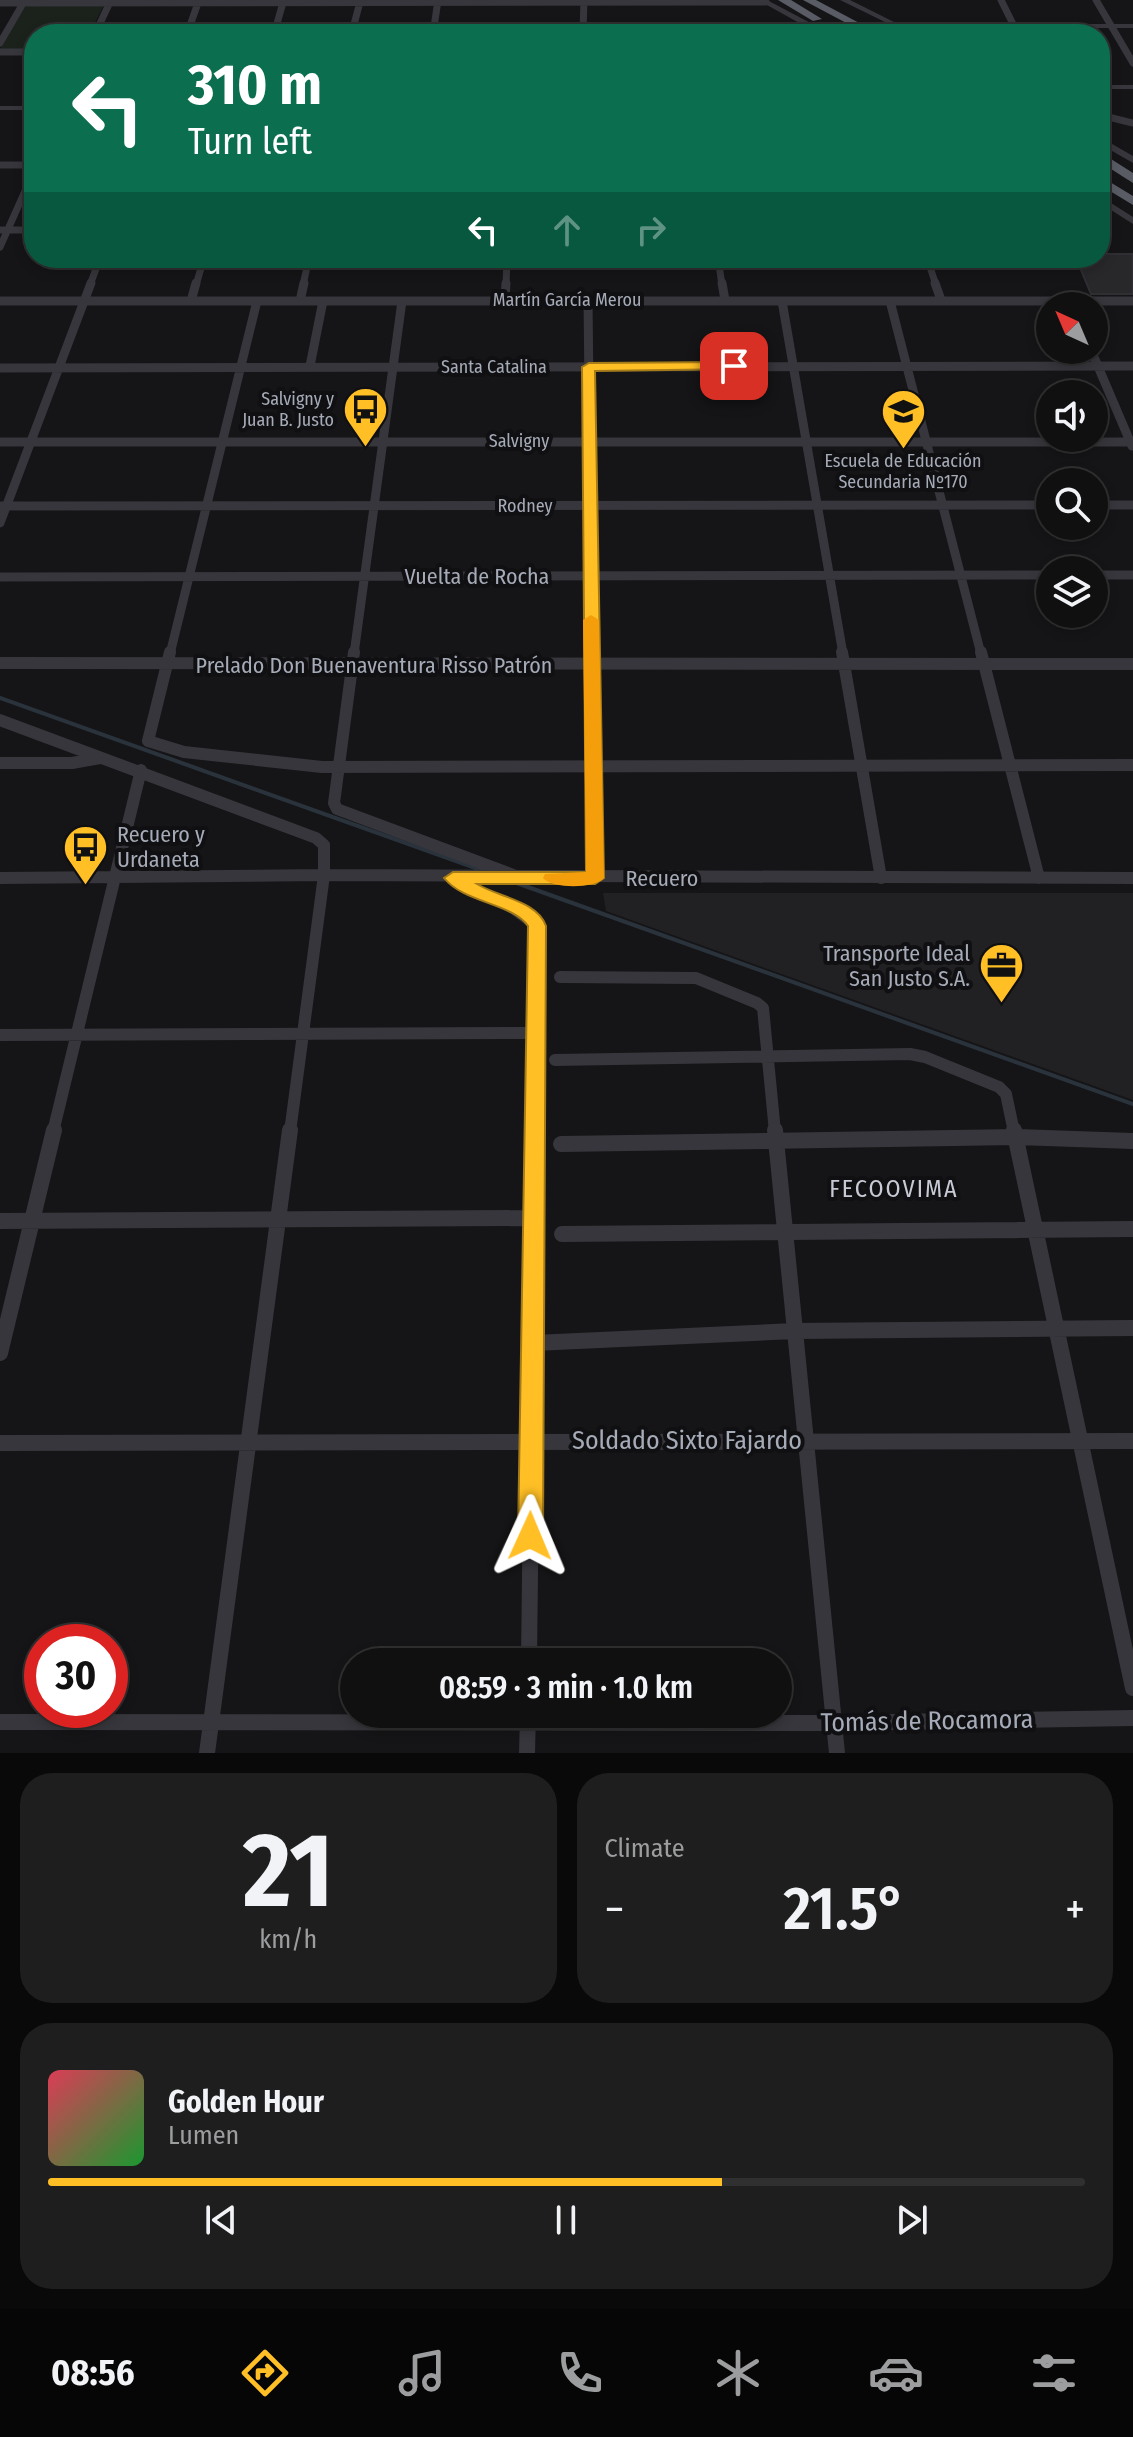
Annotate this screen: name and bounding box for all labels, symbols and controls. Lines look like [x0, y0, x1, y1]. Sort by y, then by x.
text: 310 m [188, 52, 322, 119]
icon: left [56, 56, 160, 160]
text: Turn left [188, 120, 312, 164]
icon: left [461, 208, 505, 252]
icon: ahead [545, 208, 589, 252]
icon: right [629, 208, 673, 252]
street label: Martín García Merou [493, 289, 641, 311]
north arrow [1036, 292, 1108, 364]
map controls [1036, 292, 1108, 628]
pin [700, 332, 768, 400]
icon: arrive [712, 344, 756, 388]
street label: Santa Catalina [441, 356, 547, 378]
button: sound [1036, 380, 1108, 452]
bus stop icon: Salvigny y Juan B. Justo [341, 385, 389, 448]
school or university icon: Escuela de Educación Secundaria Nº170 [879, 387, 927, 450]
place label: Salvigny y Juan B. Justo [242, 388, 334, 431]
street label: Salvigny [489, 430, 549, 452]
place label: Escuela de Educación Secundaria Nº170 [824, 450, 982, 493]
button: search [1036, 468, 1108, 540]
street label: Rodney [498, 495, 553, 517]
button: layers [1036, 556, 1108, 628]
street label: Vuelta de Rocha [405, 563, 549, 590]
street label: Prelado Don Buenaventura Risso Patrón [196, 652, 552, 679]
place label: Recuero y Urdaneta [117, 821, 205, 873]
bus stop icon: Recuero y Urdaneta [62, 823, 110, 886]
street label: Recuero [626, 865, 698, 892]
place label: Transporte Ideal San Justo S.A. [823, 940, 970, 992]
office icon: Transporte Ideal San Justo S.A. [977, 942, 1025, 1005]
district label: FECOOVIMA [829, 1175, 959, 1203]
street label: Soldado Sixto Fajardo [572, 1425, 802, 1456]
position arrow [488, 1494, 572, 1578]
speed limit sign: 30 [24, 1624, 128, 1728]
text: 08:59 · 3 min · 1.0 km [439, 1670, 693, 1706]
street label: Tomás de Rocamora [820, 1704, 1034, 1738]
text: 21 [243, 1809, 333, 1934]
text: Climate [605, 1833, 685, 1864]
text: 21.5° [784, 1873, 906, 1945]
text: − [605, 1883, 624, 1936]
text: + [1065, 1883, 1085, 1936]
text: km/h [259, 1924, 317, 1955]
text: Golden Hour [168, 2084, 324, 2120]
text: Lumen [168, 2120, 239, 2151]
icon: previous [199, 2198, 243, 2242]
icon: pause [544, 2198, 588, 2242]
icon: next [890, 2198, 934, 2242]
icon: directions [237, 2345, 293, 2401]
icon: music [394, 2345, 450, 2401]
icon: phone [552, 2345, 608, 2401]
icon: climate [710, 2345, 766, 2401]
icon: car [868, 2345, 924, 2401]
icon: filters [1026, 2345, 1082, 2401]
text: 08:56 [51, 2351, 135, 2395]

